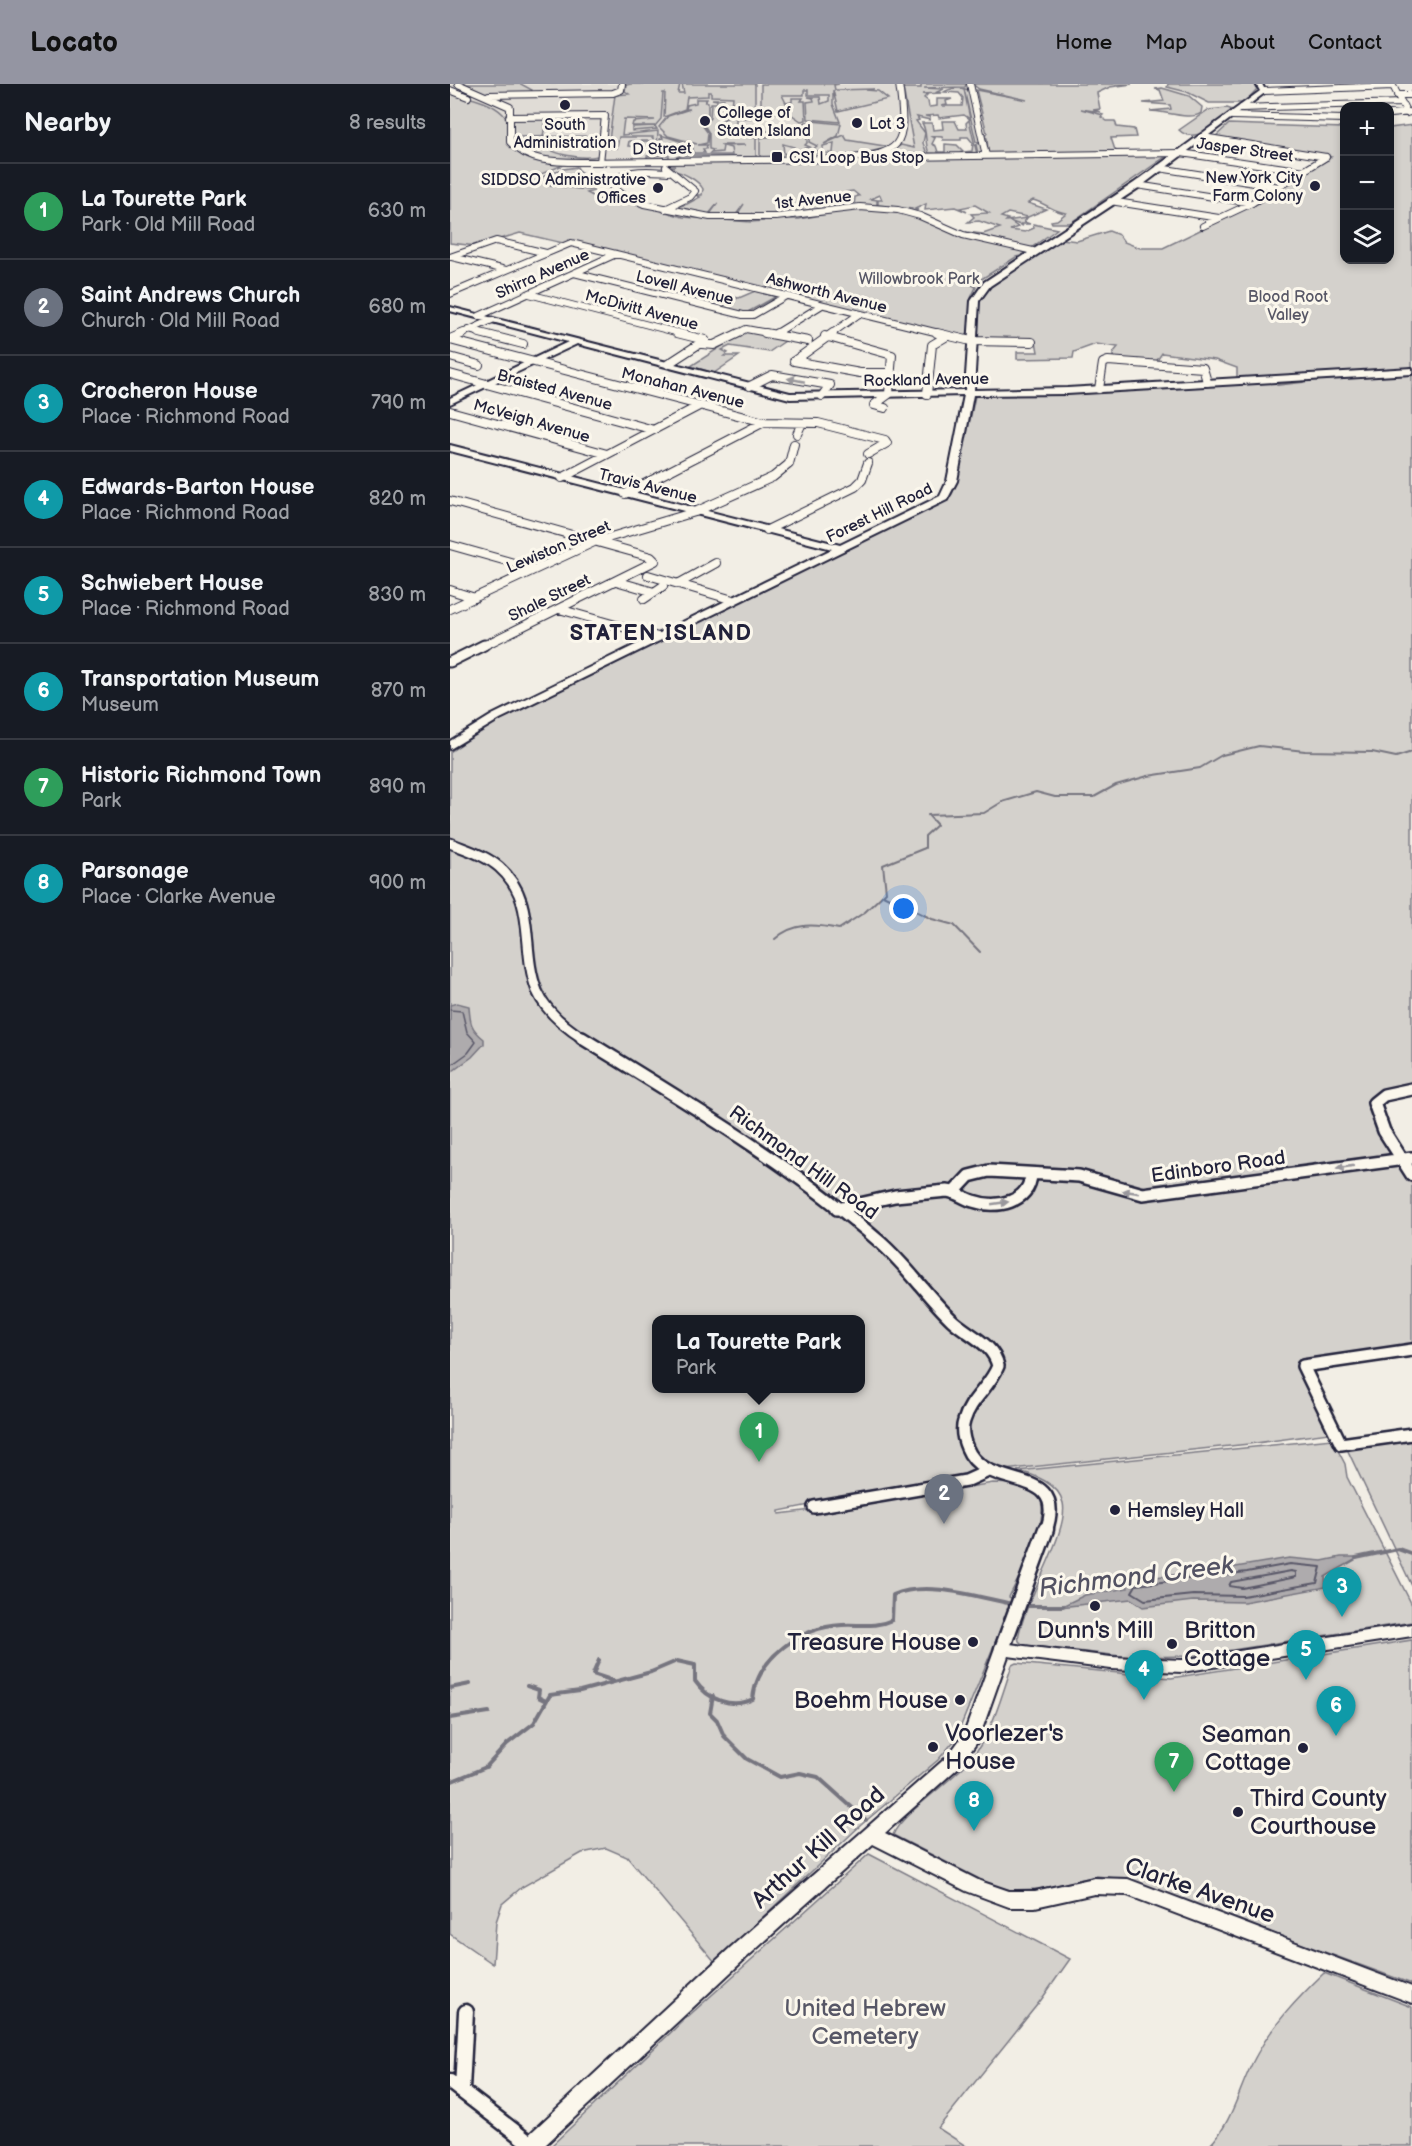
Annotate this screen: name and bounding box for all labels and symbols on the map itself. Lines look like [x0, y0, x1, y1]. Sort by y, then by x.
marker: South Administration [558, 98, 572, 112]
place label: College of Staten Island [717, 104, 811, 141]
marker: College of Staten Island [698, 114, 712, 128]
place label: Lot 3 [869, 115, 906, 134]
place label: South Administration [514, 116, 616, 153]
marker: Lot 3 [850, 116, 864, 130]
street label: Jasper Street [1195, 134, 1294, 167]
street label: D Street [632, 139, 692, 160]
place label: CSI Loop Bus Stop [789, 149, 924, 168]
marker: CSI Loop Bus Stop [770, 150, 784, 164]
place label: New York City Farm Colony [1205, 169, 1304, 206]
place label: SIDDSO Administrative Offices [481, 171, 647, 208]
marker: New York City Farm Colony [1308, 179, 1322, 193]
marker: SIDDSO Administrative Offices [651, 181, 665, 195]
street label: 1st Avenue [774, 187, 853, 214]
street label: Shirra Avenue [493, 245, 593, 304]
street label: Lovell Avenue [634, 267, 736, 310]
street label: Ashworth Avenue [765, 269, 889, 318]
park label: Willowbrook Park [858, 270, 980, 289]
street label: McDivitt Avenue [583, 286, 701, 335]
park label: Blood Root Valley [1248, 288, 1328, 325]
street label: Monahan Avenue [619, 364, 747, 413]
street label: Braisted Avenue [495, 366, 615, 415]
street label: Rockland Avenue [863, 370, 989, 391]
one-way arrow [786, 374, 805, 384]
street label: McVeigh Avenue [471, 396, 593, 447]
street label: Travis Avenue [596, 465, 699, 508]
street label: Forest Hill Road [823, 479, 936, 547]
street label: Lewiston Street [504, 517, 614, 578]
street label: Shale Street [506, 570, 594, 626]
district label: STATEN ISLAND [570, 620, 752, 647]
your location [889, 894, 918, 923]
street label: Richmond Hill Road [724, 1101, 883, 1225]
street label: Edinboro Road [1149, 1146, 1287, 1188]
one-way arrow [1335, 1163, 1354, 1172]
one-way arrow [1121, 1188, 1140, 1197]
one-way arrow [991, 1198, 1010, 1207]
pin: 1 [740, 1412, 778, 1462]
pin: 2 [924, 1474, 964, 1524]
place label: Hemsley Hall [1127, 1499, 1244, 1523]
marker: Hemsley Hall [1108, 1503, 1122, 1517]
water label: Richmond Creek [1037, 1550, 1237, 1605]
pin: 3 [1322, 1568, 1362, 1617]
marker: Dunn's Mill [1088, 1599, 1102, 1613]
place label: Dunn's Mill [1037, 1616, 1153, 1645]
place label: Britton Cottage [1184, 1616, 1270, 1673]
place label: Treasure House [787, 1628, 961, 1657]
pin: 5 [1286, 1630, 1326, 1680]
marker: Treasure House [966, 1635, 980, 1649]
marker: Britton Cottage [1165, 1637, 1179, 1651]
pin: 4 [1124, 1650, 1164, 1700]
place label: Boehm House [794, 1686, 948, 1715]
pin: 6 [1316, 1686, 1356, 1736]
marker: Boehm House [953, 1693, 967, 1707]
place label: Voorlezer's House [945, 1719, 1064, 1776]
place label: Seaman Cottage [1202, 1720, 1291, 1777]
marker: Voorlezer's House [926, 1740, 940, 1754]
marker: Seaman Cottage [1296, 1741, 1310, 1755]
pin: 7 [1154, 1742, 1194, 1792]
street label: Arthur Kill Road [746, 1780, 891, 1915]
pin: 8 [954, 1782, 994, 1831]
place label: Third County Courthouse [1250, 1784, 1387, 1841]
marker: Third County Courthouse [1231, 1805, 1245, 1819]
street label: Clarke Avenue [1121, 1851, 1279, 1930]
park label: United Hebrew Cemetery [784, 1994, 946, 2051]

